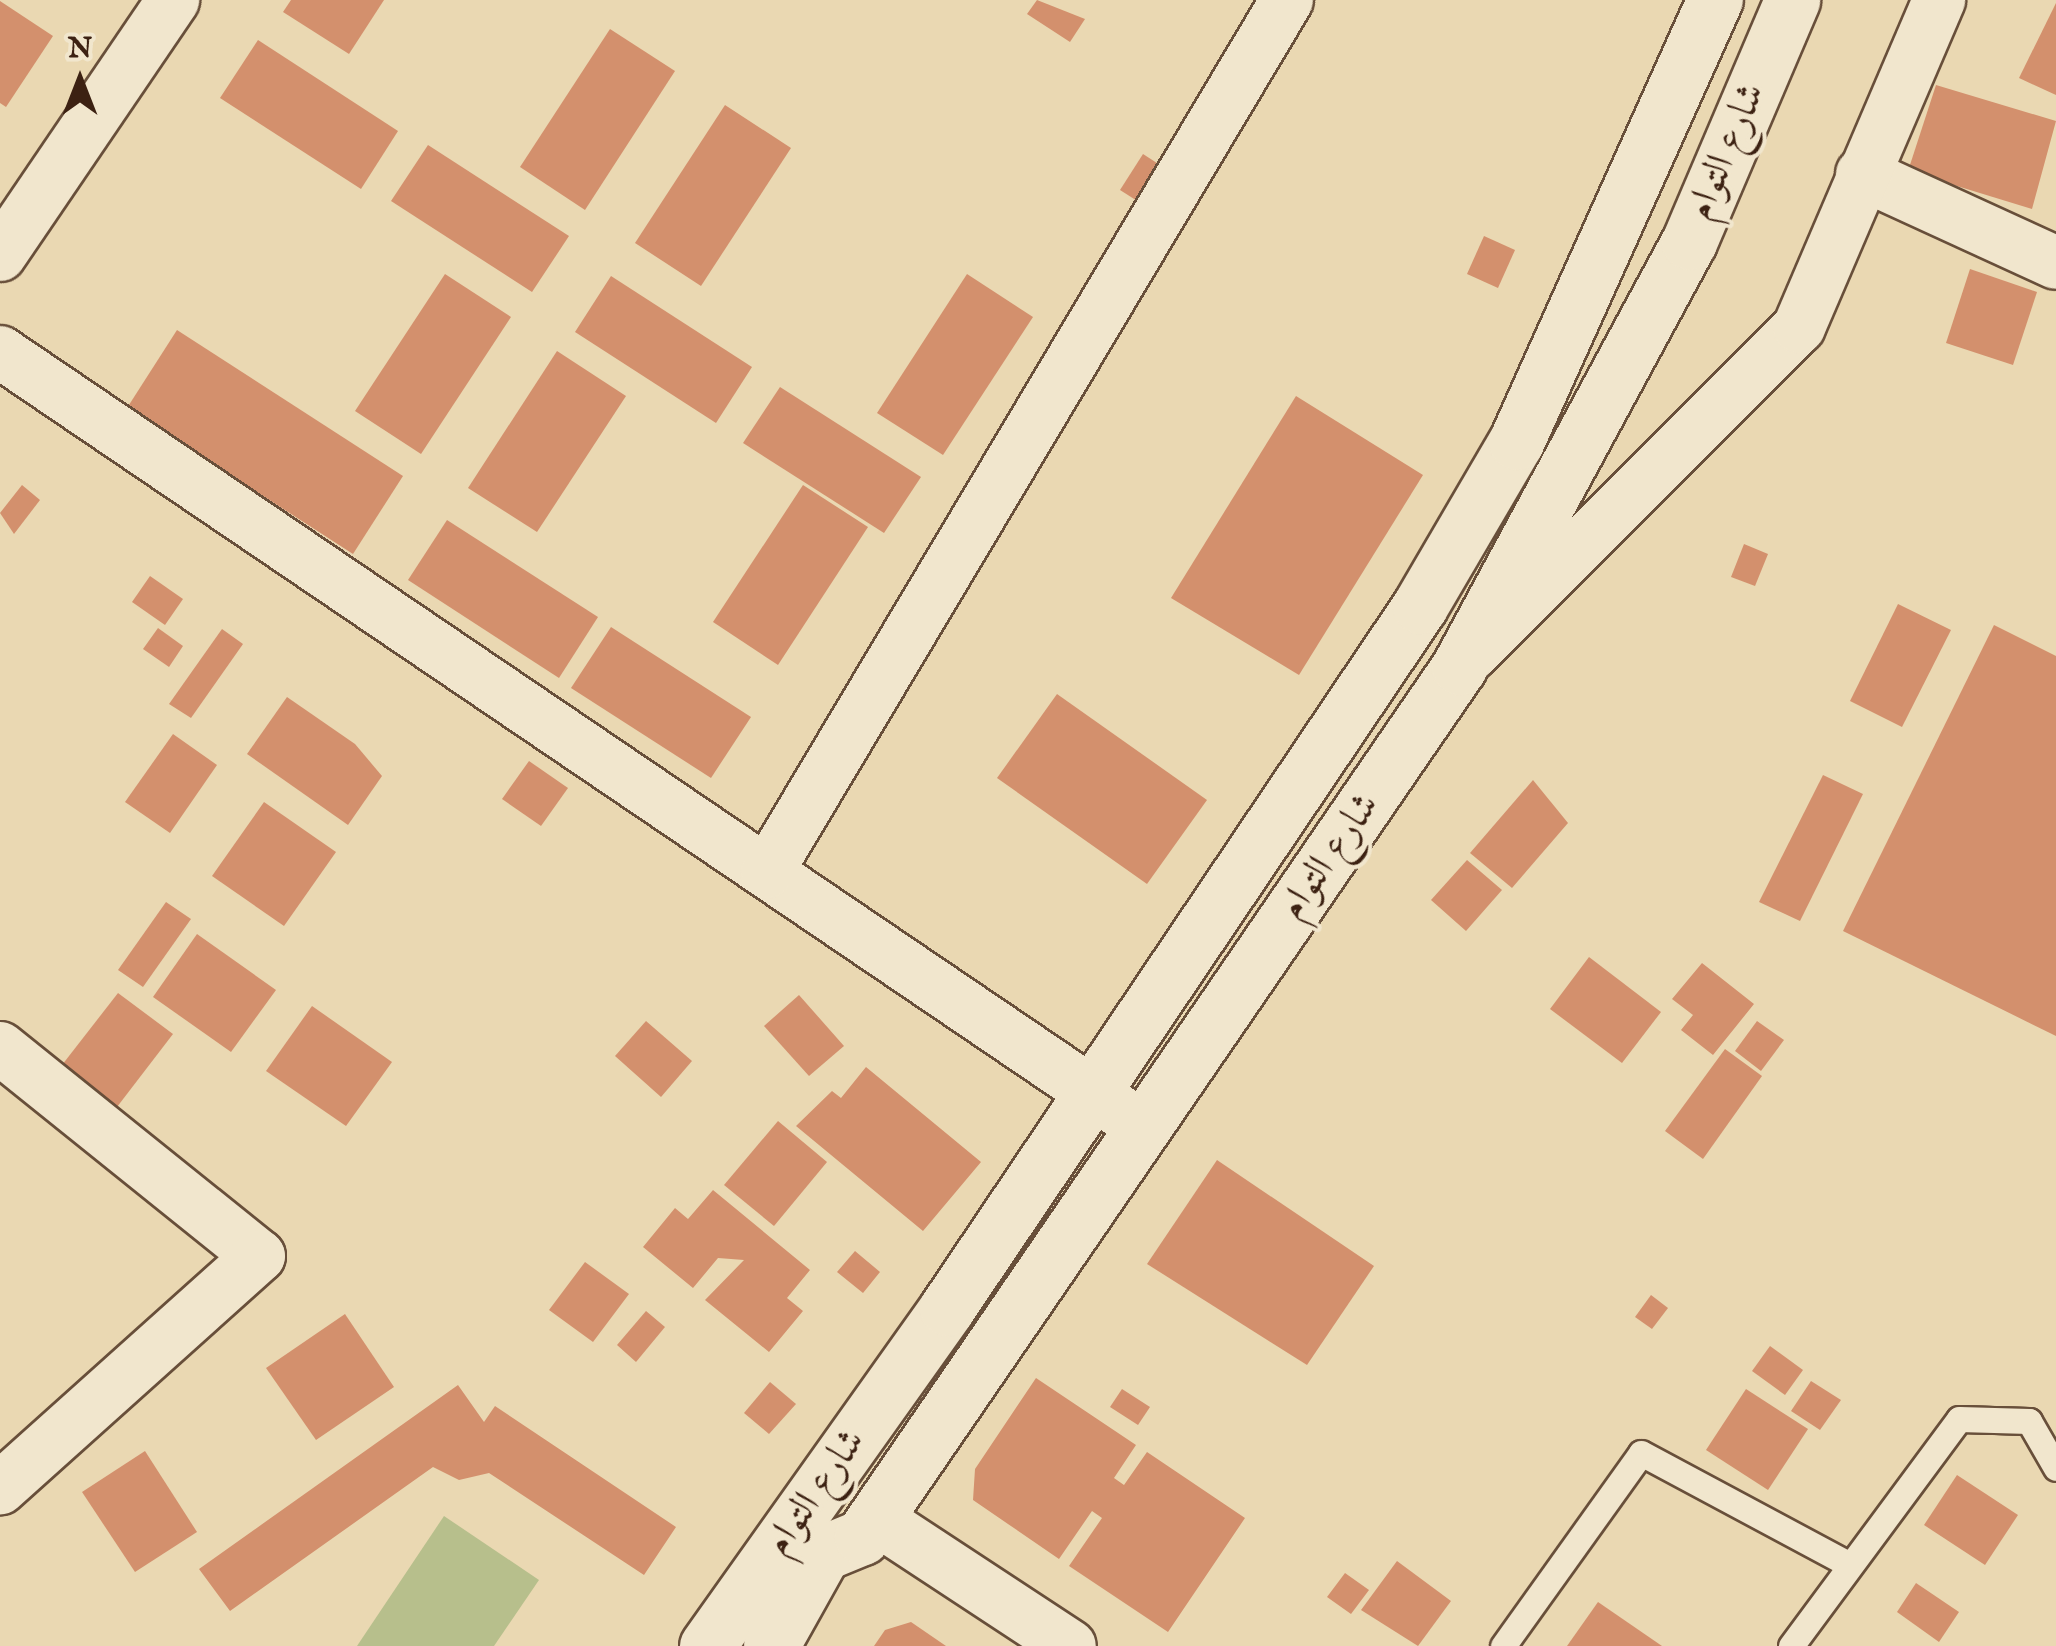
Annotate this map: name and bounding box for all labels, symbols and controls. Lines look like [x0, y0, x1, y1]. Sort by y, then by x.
north arrow [30, 30, 130, 130]
text: N [68, 32, 92, 67]
street label: شارع التوام [1677, 76, 1777, 228]
street label: شارع التوام [1269, 784, 1391, 930]
street label: شارع التوام [755, 1420, 877, 1566]

